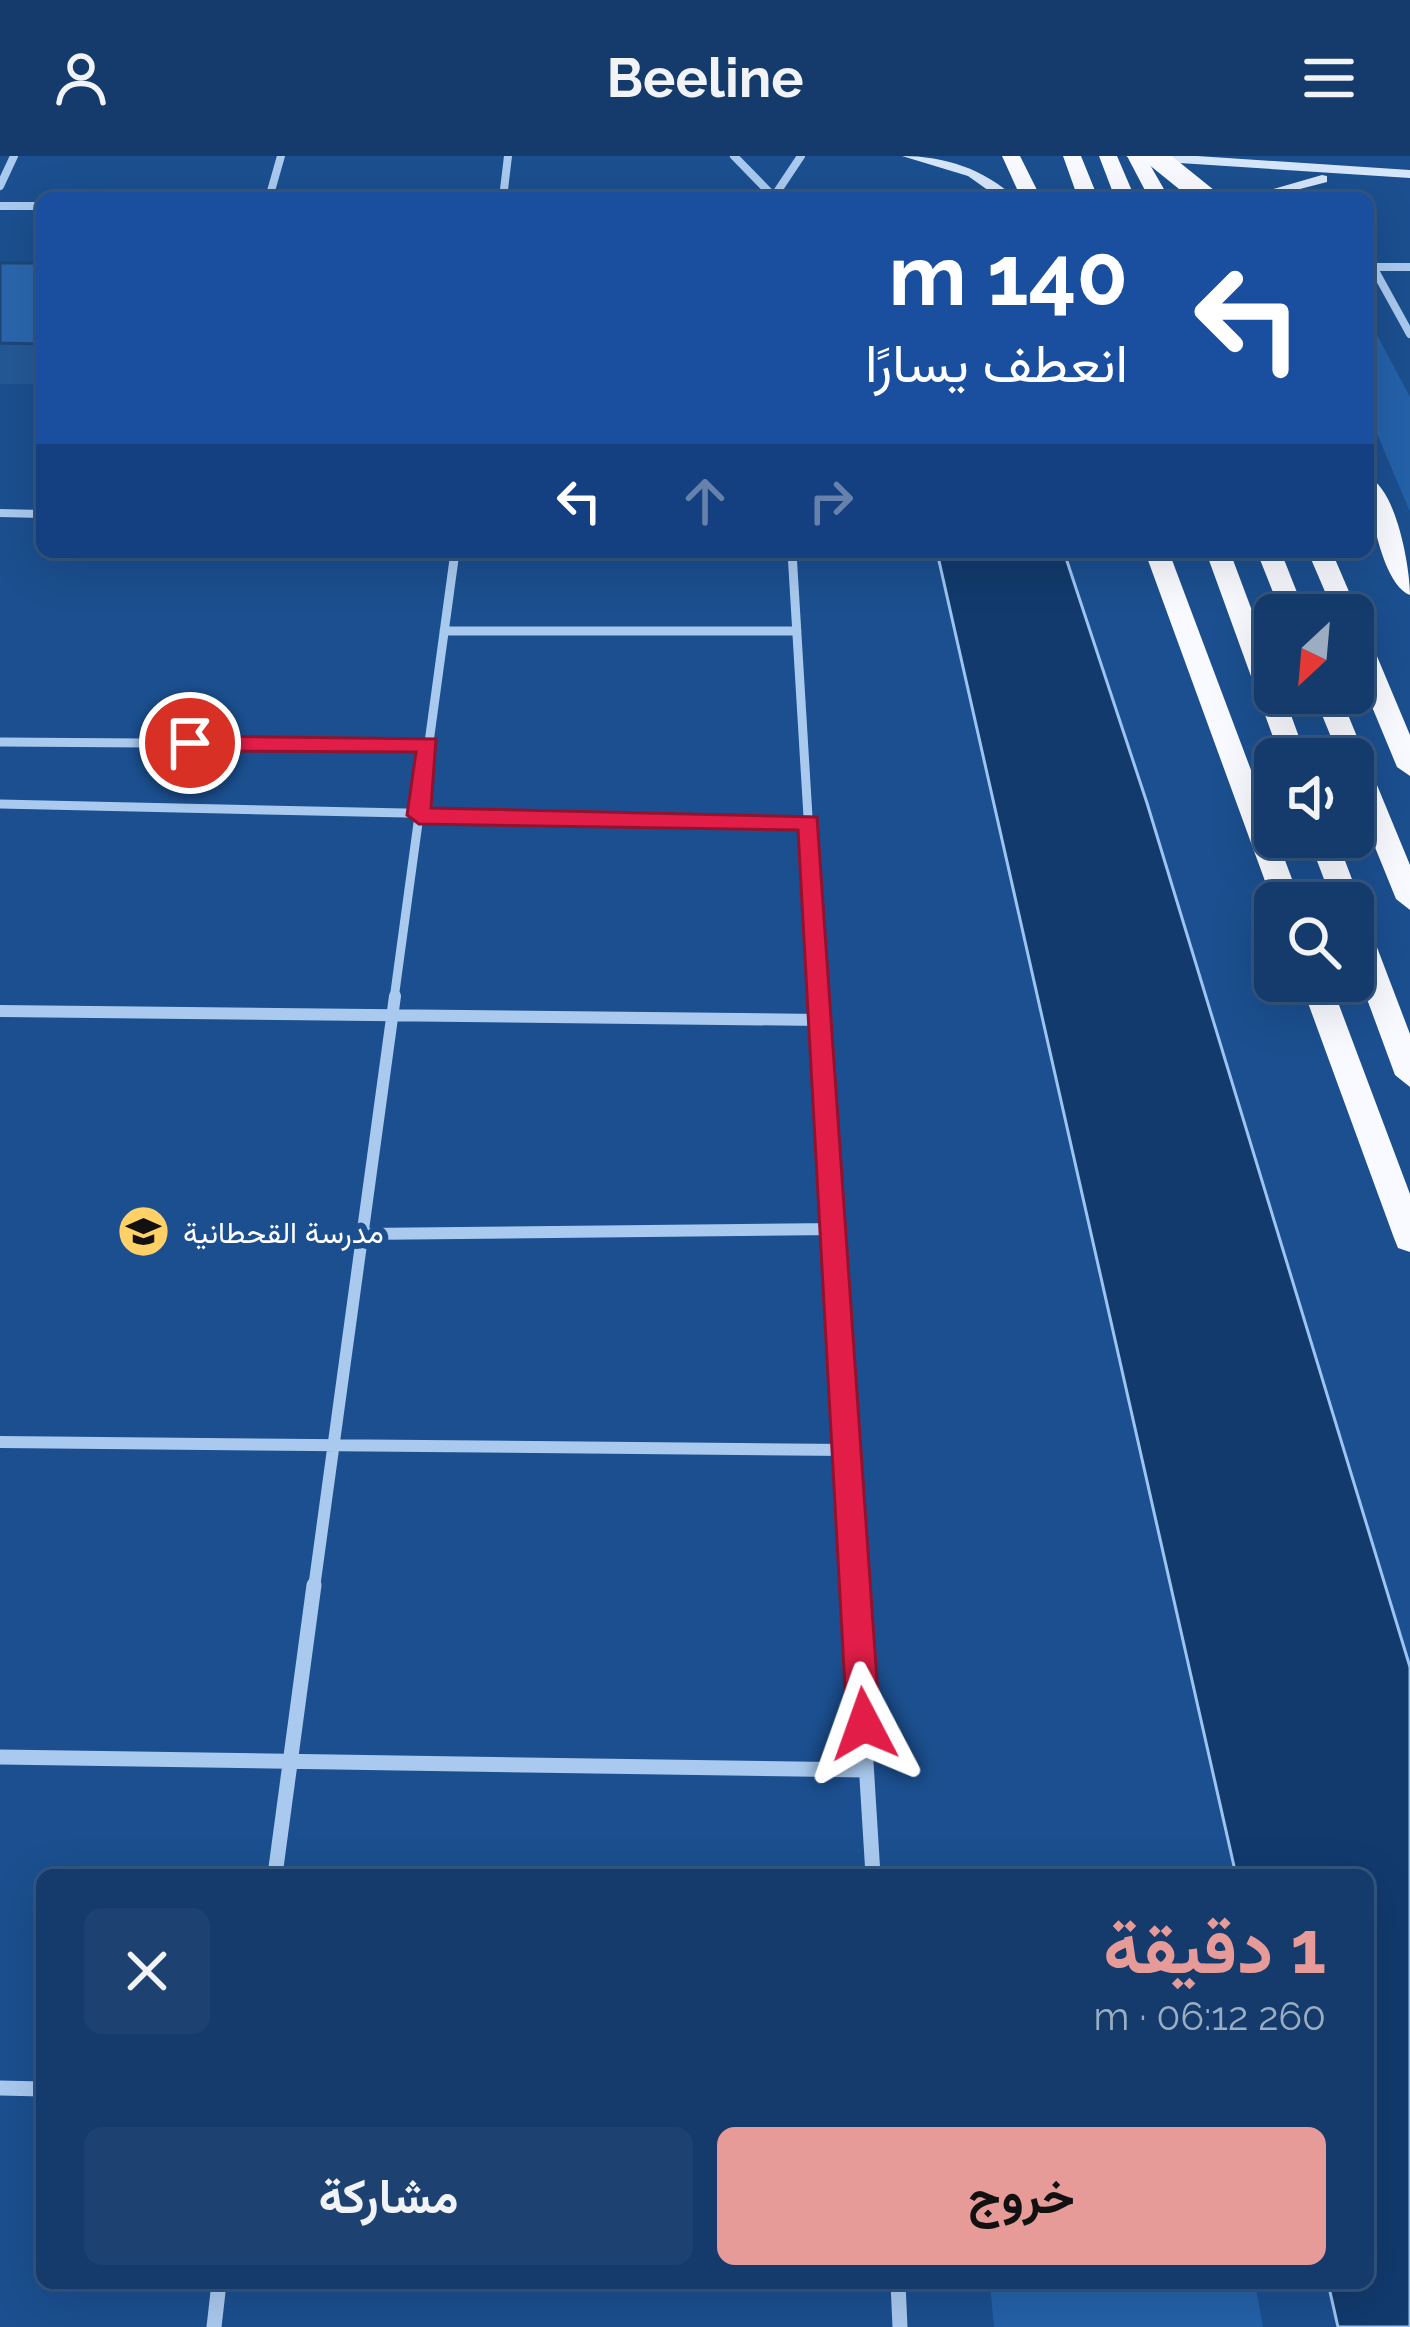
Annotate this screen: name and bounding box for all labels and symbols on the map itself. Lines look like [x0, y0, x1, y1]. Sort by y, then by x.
north arrow [1254, 594, 1374, 714]
pin [139, 692, 241, 794]
school or university icon: مدرسة القحطانية [116, 1204, 172, 1260]
place label: مدرسة القحطانية [183, 1215, 384, 1251]
position arrow [801, 1661, 927, 1787]

